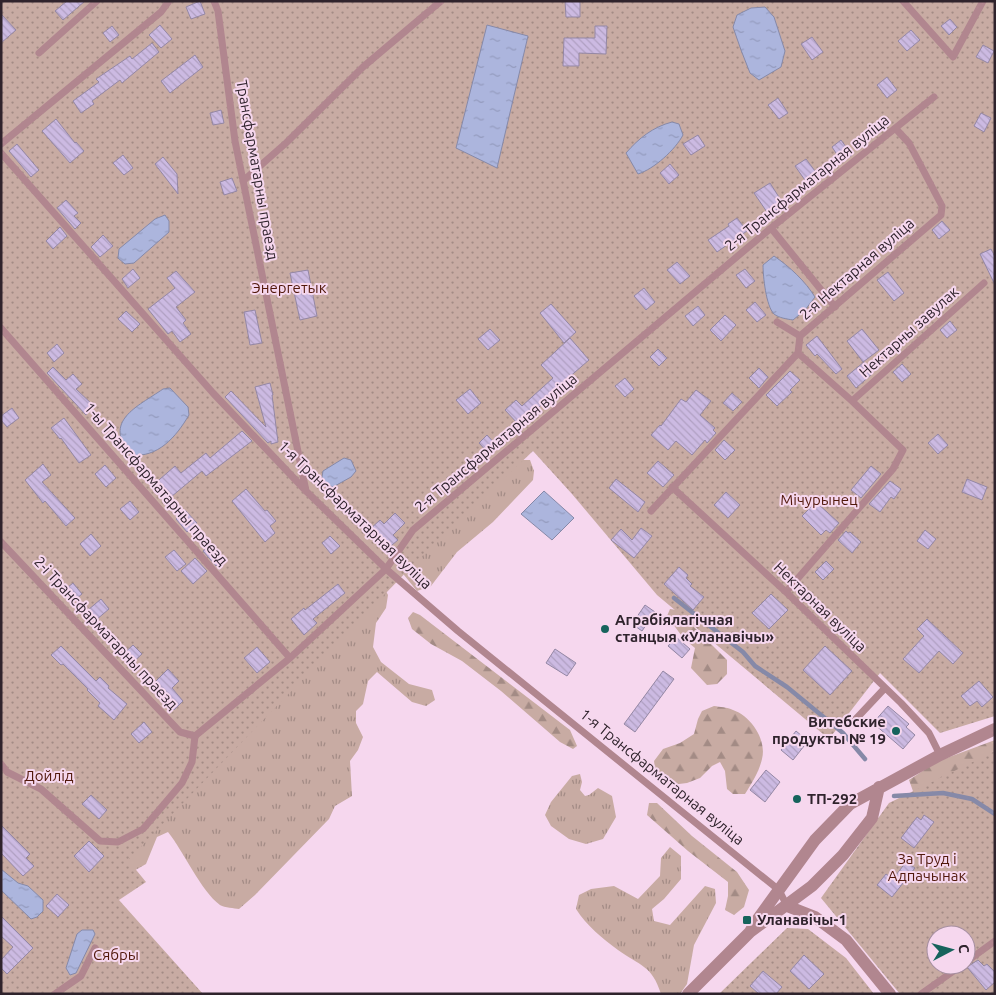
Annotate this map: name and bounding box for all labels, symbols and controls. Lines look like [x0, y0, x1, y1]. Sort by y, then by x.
street label: Трансфарматарны праезд [233, 79, 282, 261]
street label: 2-я Трансфарматарная вуліца [721, 111, 892, 254]
street label: 2-я Нектарная вуліца [796, 214, 917, 323]
park label: Энергетык [252, 279, 327, 296]
street label: Нектарны завулак [856, 283, 962, 381]
street label: 2-я Трансфарматарная вуліца [411, 370, 580, 515]
street label: 1-ы Трансфарматарны праезд [81, 399, 232, 569]
street label: 1-я Трансфарматарная вуліца [275, 437, 435, 592]
park label: Мічурынец [780, 491, 858, 508]
street label: 2-і Трансфарматарны праезд [31, 553, 182, 713]
street label: Нектарная вуліца [771, 558, 870, 655]
place label: Аграбіялагічная станцыя «Уланавічы» [615, 611, 774, 645]
marker: Аграбіялагічная станцыя «Уланавічы» [599, 623, 611, 635]
street label: 1-я Трансфарматарная вуліца [577, 705, 748, 848]
place label: Витебские продукты № 19 [772, 713, 886, 747]
marker: Витебские продукты № 19 [890, 725, 902, 737]
park label: Дойлід [24, 767, 74, 784]
place label: ТП-292 [807, 790, 857, 807]
marker: ТП-292 [791, 793, 803, 805]
park label: За Труд і Адпачынак [888, 850, 966, 884]
place label: Уланавічы-1 [757, 911, 847, 928]
marker: Уланавічы-1 [741, 914, 753, 926]
north arrow [926, 925, 976, 975]
text: С [956, 943, 972, 954]
park label: Сябры [93, 946, 139, 963]

